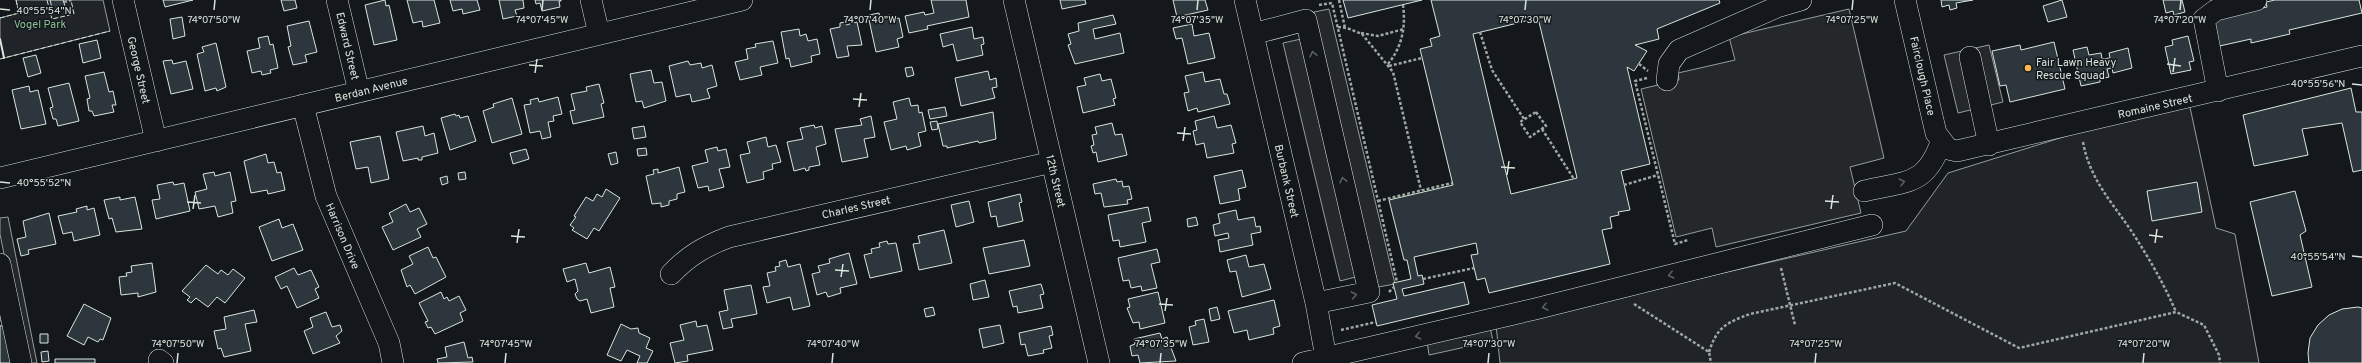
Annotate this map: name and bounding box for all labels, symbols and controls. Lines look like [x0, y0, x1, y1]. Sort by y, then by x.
text: 40°55'54"N [16, 5, 72, 18]
street label: Edward Street [332, 11, 362, 81]
text: 74°07'50"W [187, 14, 241, 27]
text: 74°07'45"W [516, 14, 568, 27]
text: 74°07'40"W [843, 14, 897, 27]
text: 74°07'35"W [1171, 14, 1223, 27]
text: 74°07'30"W [1499, 14, 1551, 27]
text: 74°07'25"W [1826, 14, 1878, 27]
text: 74°07'20"W [2154, 14, 2206, 27]
park label: Vogel Park [14, 18, 66, 32]
street label: George Street [123, 35, 153, 105]
street label: Fairclough Place [1906, 35, 1938, 117]
one-way arrow [1310, 51, 1318, 57]
place label: Fair Lawn Heavy Rescue Squad [2036, 56, 2117, 83]
marker: Fair Lawn Heavy Rescue Squad [2023, 63, 2033, 73]
street label: Berdan Avenue [333, 74, 409, 106]
text: 40°55'56"N [2291, 78, 2345, 91]
street label: Romaine Street [2117, 92, 2194, 122]
street label: Burbank Street [1271, 143, 1301, 219]
street label: 12th Street [1042, 153, 1068, 209]
text: 40°55'52"N [17, 177, 71, 190]
one-way arrow [1339, 177, 1348, 184]
one-way arrow [1898, 178, 1905, 187]
street label: Charles Street [820, 193, 892, 223]
street label: Harrison Drive [322, 201, 362, 272]
text: 40°55'54"N [2290, 251, 2346, 264]
one-way arrow [1668, 270, 1674, 278]
one-way arrow [1351, 291, 1357, 300]
one-way arrow [1542, 302, 1549, 311]
one-way arrow [1415, 332, 1421, 340]
text: 74°07'50"W [151, 338, 205, 351]
text: 74°07'45"W [480, 338, 532, 351]
text: 74°07'40"W [806, 338, 860, 351]
text: 74°07'35"W [1135, 338, 1187, 351]
text: 74°07'30"W [1463, 338, 1515, 351]
text: 74°07'25"W [1790, 338, 1842, 351]
text: 74°07'20"W [2118, 338, 2170, 351]

